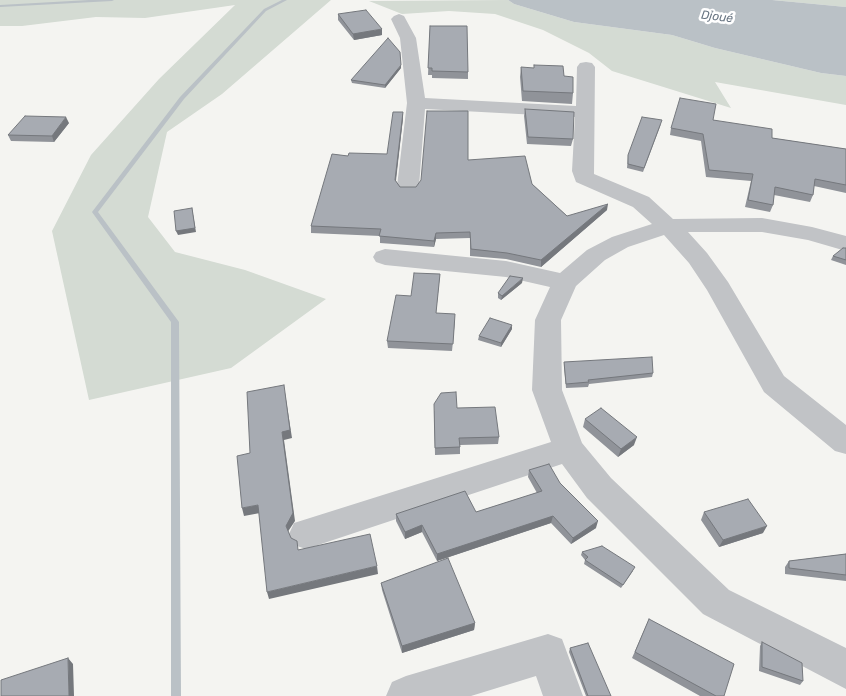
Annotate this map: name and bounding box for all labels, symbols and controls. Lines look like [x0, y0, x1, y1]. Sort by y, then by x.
water label: Djoué [700, 8, 734, 26]

